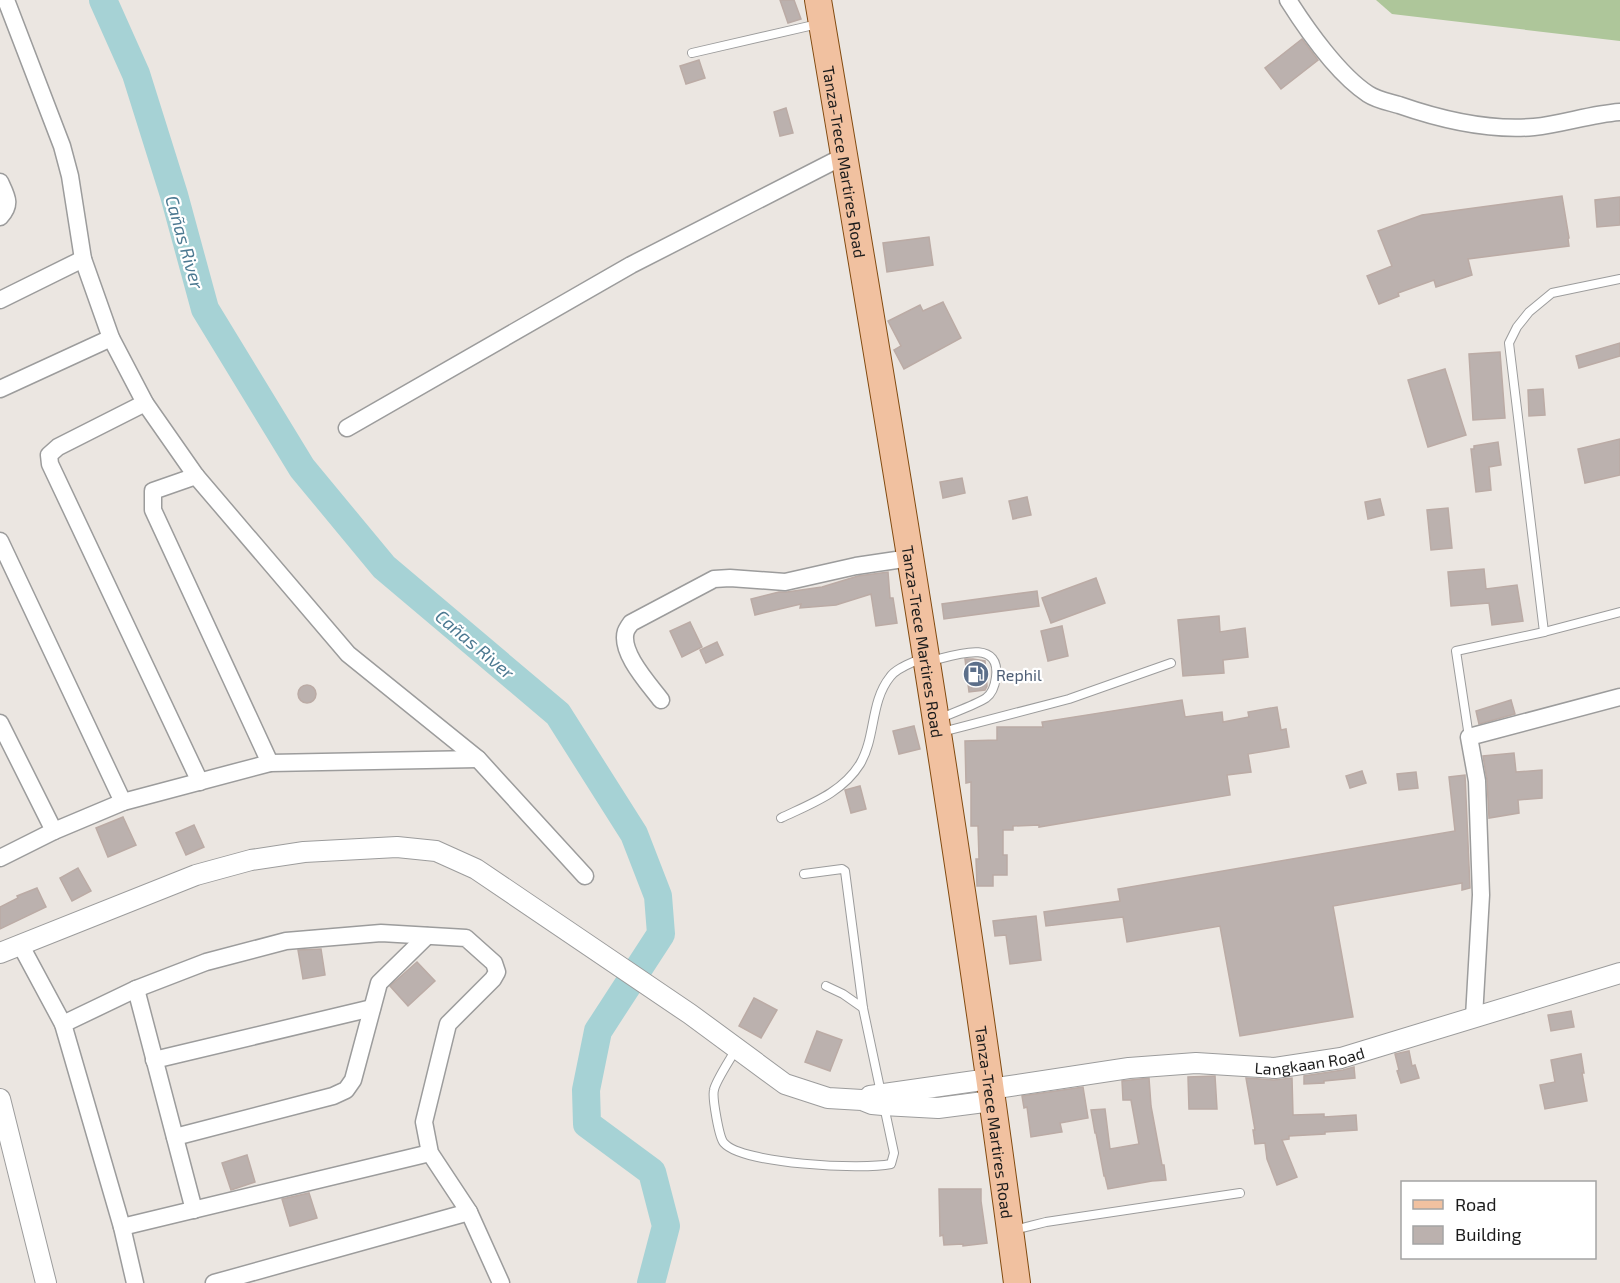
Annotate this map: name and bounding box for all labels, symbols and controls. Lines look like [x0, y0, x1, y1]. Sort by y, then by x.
street label: Tanza-Trece Martires Road [820, 64, 871, 259]
water label: Cañas River [161, 193, 209, 292]
street label: Tanza-Trece Martires Road [899, 544, 948, 739]
water label: Cañas River [431, 605, 520, 684]
fuel station icon: Rephil [961, 659, 991, 689]
place label: Rephil [996, 665, 1042, 684]
street label: Tanza-Trece Martires Road [972, 1024, 1018, 1220]
street label: Langkaan Road [1254, 1042, 1366, 1078]
legend [1401, 1181, 1596, 1259]
text: Road [1455, 1193, 1496, 1215]
text: Building [1455, 1223, 1522, 1245]

